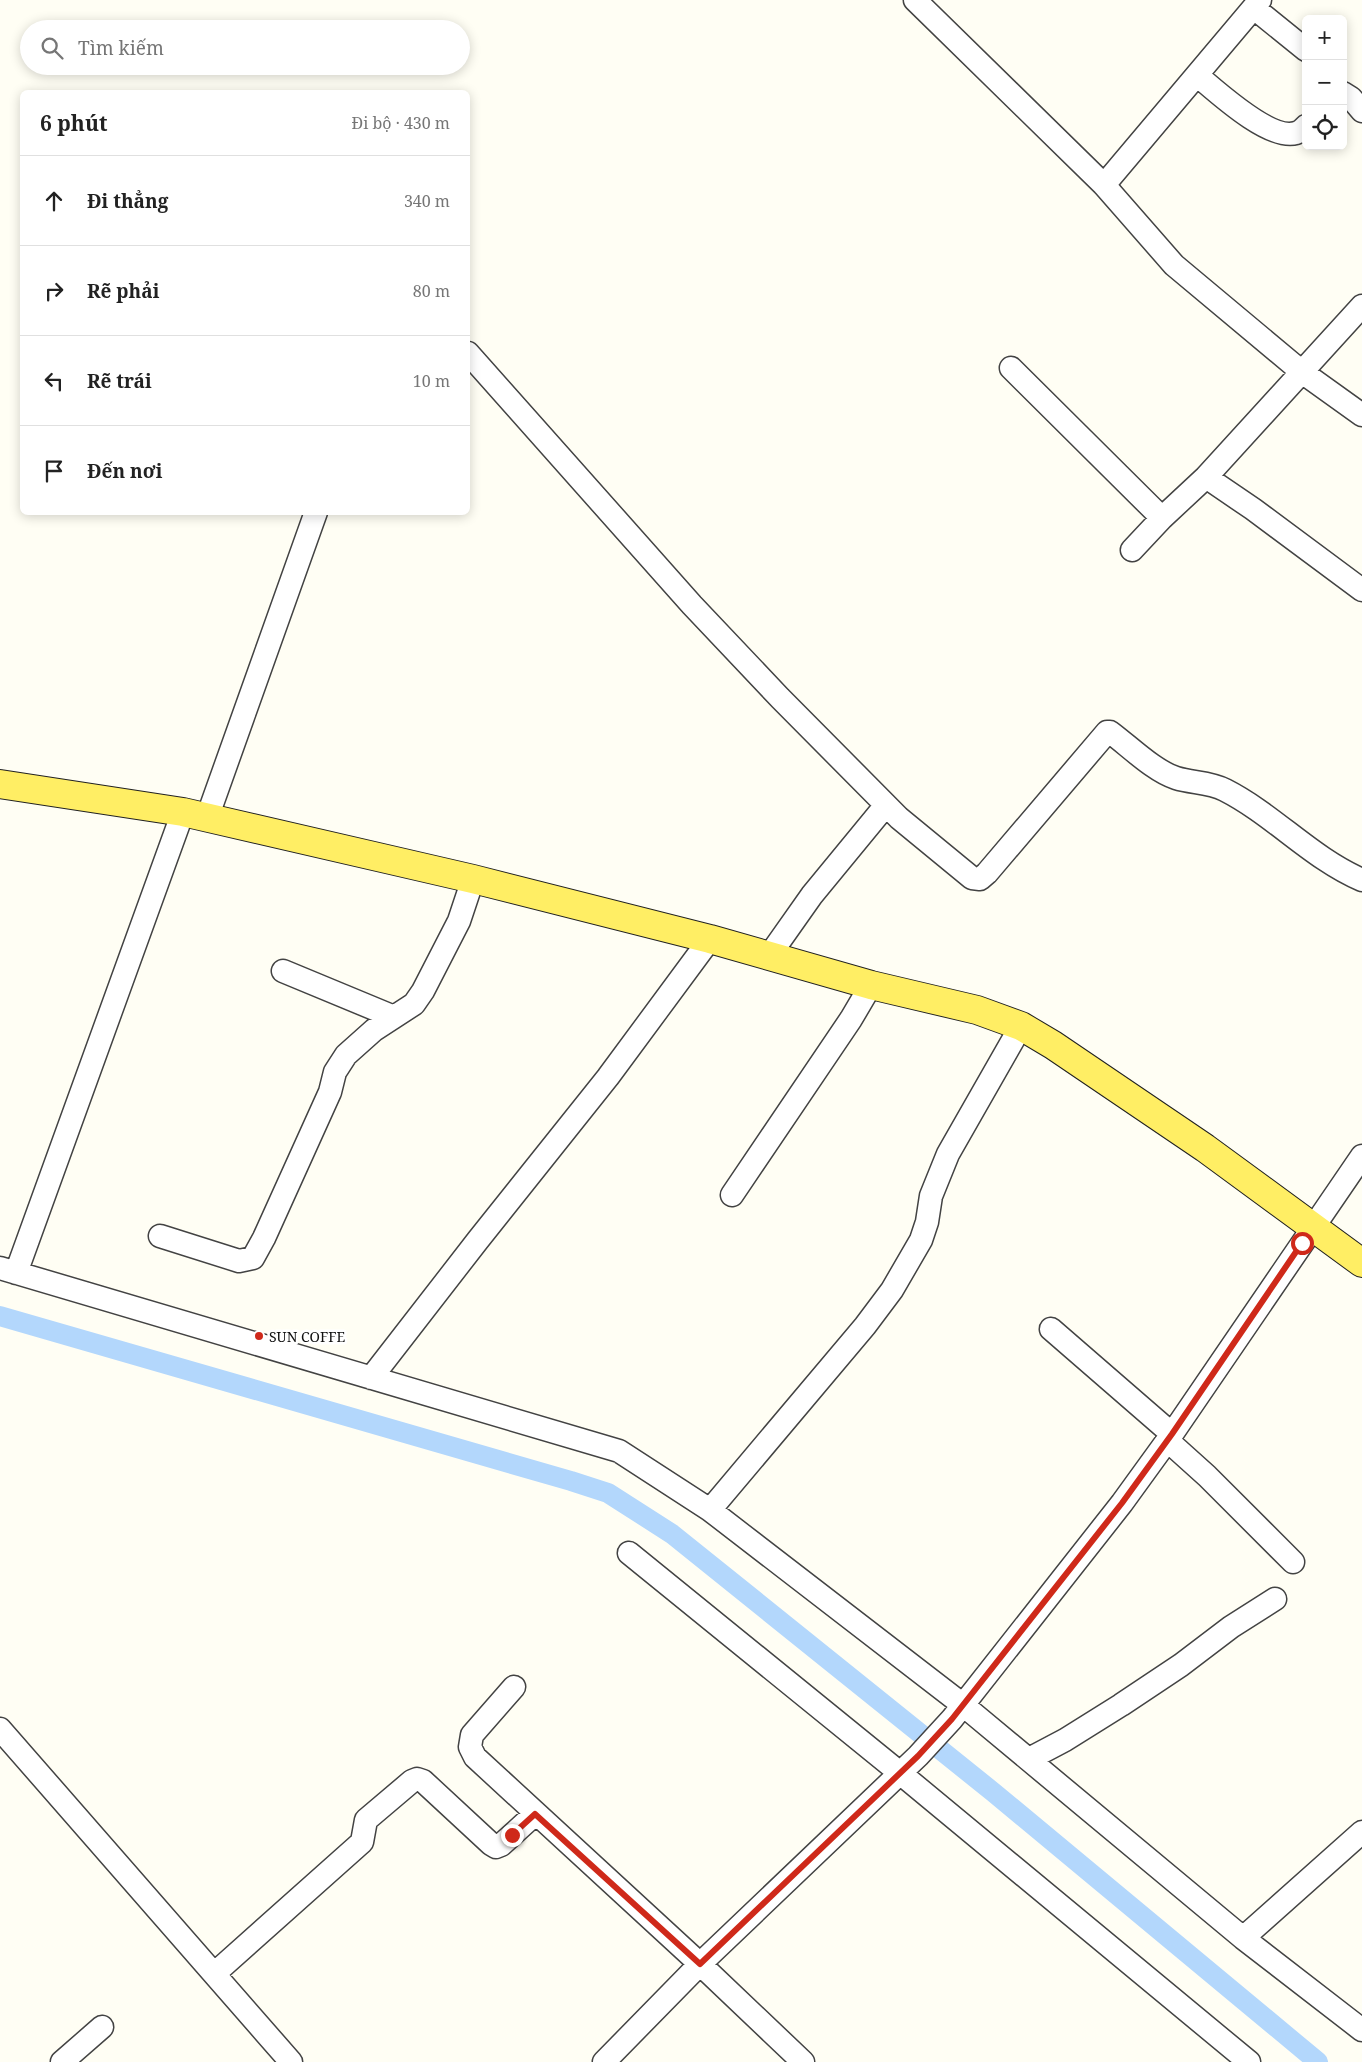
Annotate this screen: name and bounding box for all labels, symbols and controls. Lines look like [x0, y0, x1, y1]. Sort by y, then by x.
map controls [1302, 15, 1347, 150]
button: + [1302, 15, 1347, 60]
search box [20, 20, 470, 75]
icon: search [38, 34, 66, 62]
text: Tìm kiếm [78, 35, 164, 61]
button: − [1302, 60, 1347, 105]
button: locate [1302, 105, 1347, 150]
text: 6 phút [40, 109, 107, 137]
text: Đi bộ · 430 m [352, 112, 450, 134]
icon: ahead [40, 187, 68, 215]
text: Đi thẳng [87, 188, 168, 214]
text: 340 m [404, 190, 450, 212]
icon: right [40, 277, 68, 305]
text: Rẽ phải [87, 278, 159, 304]
text: 80 m [413, 280, 450, 302]
icon: left [40, 367, 68, 395]
text: Rẽ trái [87, 368, 152, 394]
text: 10 m [413, 370, 450, 392]
icon: arrive [40, 457, 68, 485]
text: Đến nơi [87, 458, 163, 484]
route start [1291, 1232, 1314, 1255]
place label: SUN COFFE [269, 1327, 345, 1346]
marker: SUN COFFE [253, 1330, 265, 1342]
route end [501, 1824, 524, 1847]

